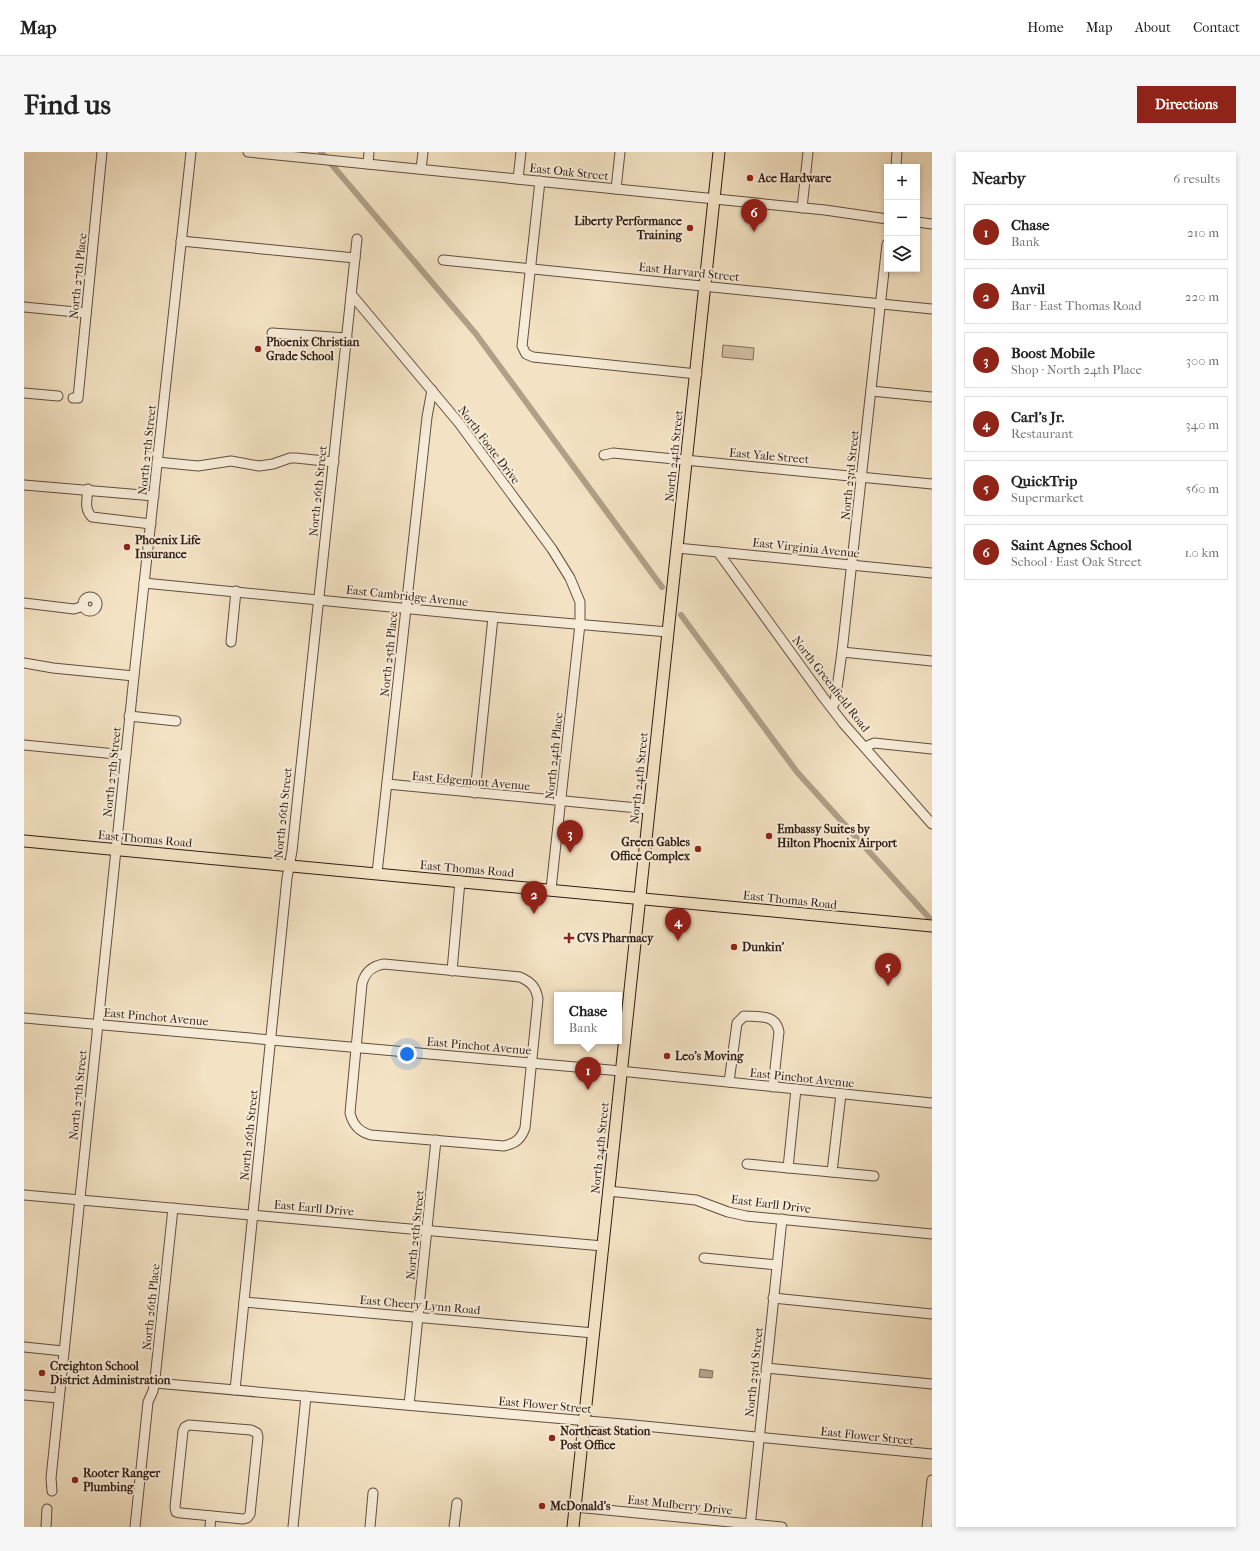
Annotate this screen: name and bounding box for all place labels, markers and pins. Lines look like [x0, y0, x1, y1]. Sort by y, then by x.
place label: Ace Hardware [757, 171, 831, 185]
marker: Ace Hardware [745, 173, 755, 183]
pin: 6 [741, 199, 767, 232]
place label: Liberty Performance Training [574, 214, 683, 243]
marker: Liberty Performance Training [685, 223, 695, 233]
place label: Phoenix Christian Grade School [266, 335, 361, 363]
marker: Phoenix Christian Grade School [253, 344, 263, 354]
place label: Phoenix Life Insurance [135, 533, 201, 561]
marker: Phoenix Life Insurance [122, 542, 132, 552]
pin: 3 [557, 820, 583, 853]
place label: Embassy Suites by Hilton Phoenix Airport [777, 822, 898, 851]
marker: Embassy Suites by Hilton Phoenix Airport [764, 831, 774, 841]
place label: Green Gables Office Complex [610, 835, 691, 864]
marker: Green Gables Office Complex [693, 844, 703, 854]
pin: 2 [521, 881, 547, 914]
pin: 4 [665, 908, 691, 941]
place label: CVS Pharmacy [577, 931, 654, 946]
marker: CVS Pharmacy [564, 933, 574, 943]
place label: Dunkin' [742, 940, 785, 954]
marker: Dunkin' [729, 942, 739, 952]
pin: 5 [875, 953, 901, 986]
place label: Leo's Moving [675, 1049, 744, 1064]
marker: Leo's Moving [662, 1051, 672, 1061]
pin: 1 [575, 1057, 601, 1090]
place label: Creighton School District Administration [50, 1359, 172, 1387]
marker: Creighton School District Administration [37, 1368, 47, 1378]
place label: Northeast Station Post Office [560, 1424, 652, 1452]
marker: Northeast Station Post Office [547, 1433, 557, 1443]
place label: Rooter Ranger Plumbing [83, 1466, 161, 1495]
marker: Rooter Ranger Plumbing [70, 1475, 80, 1485]
place label: McDonald's [549, 1499, 611, 1513]
marker: McDonald's [537, 1501, 547, 1511]

